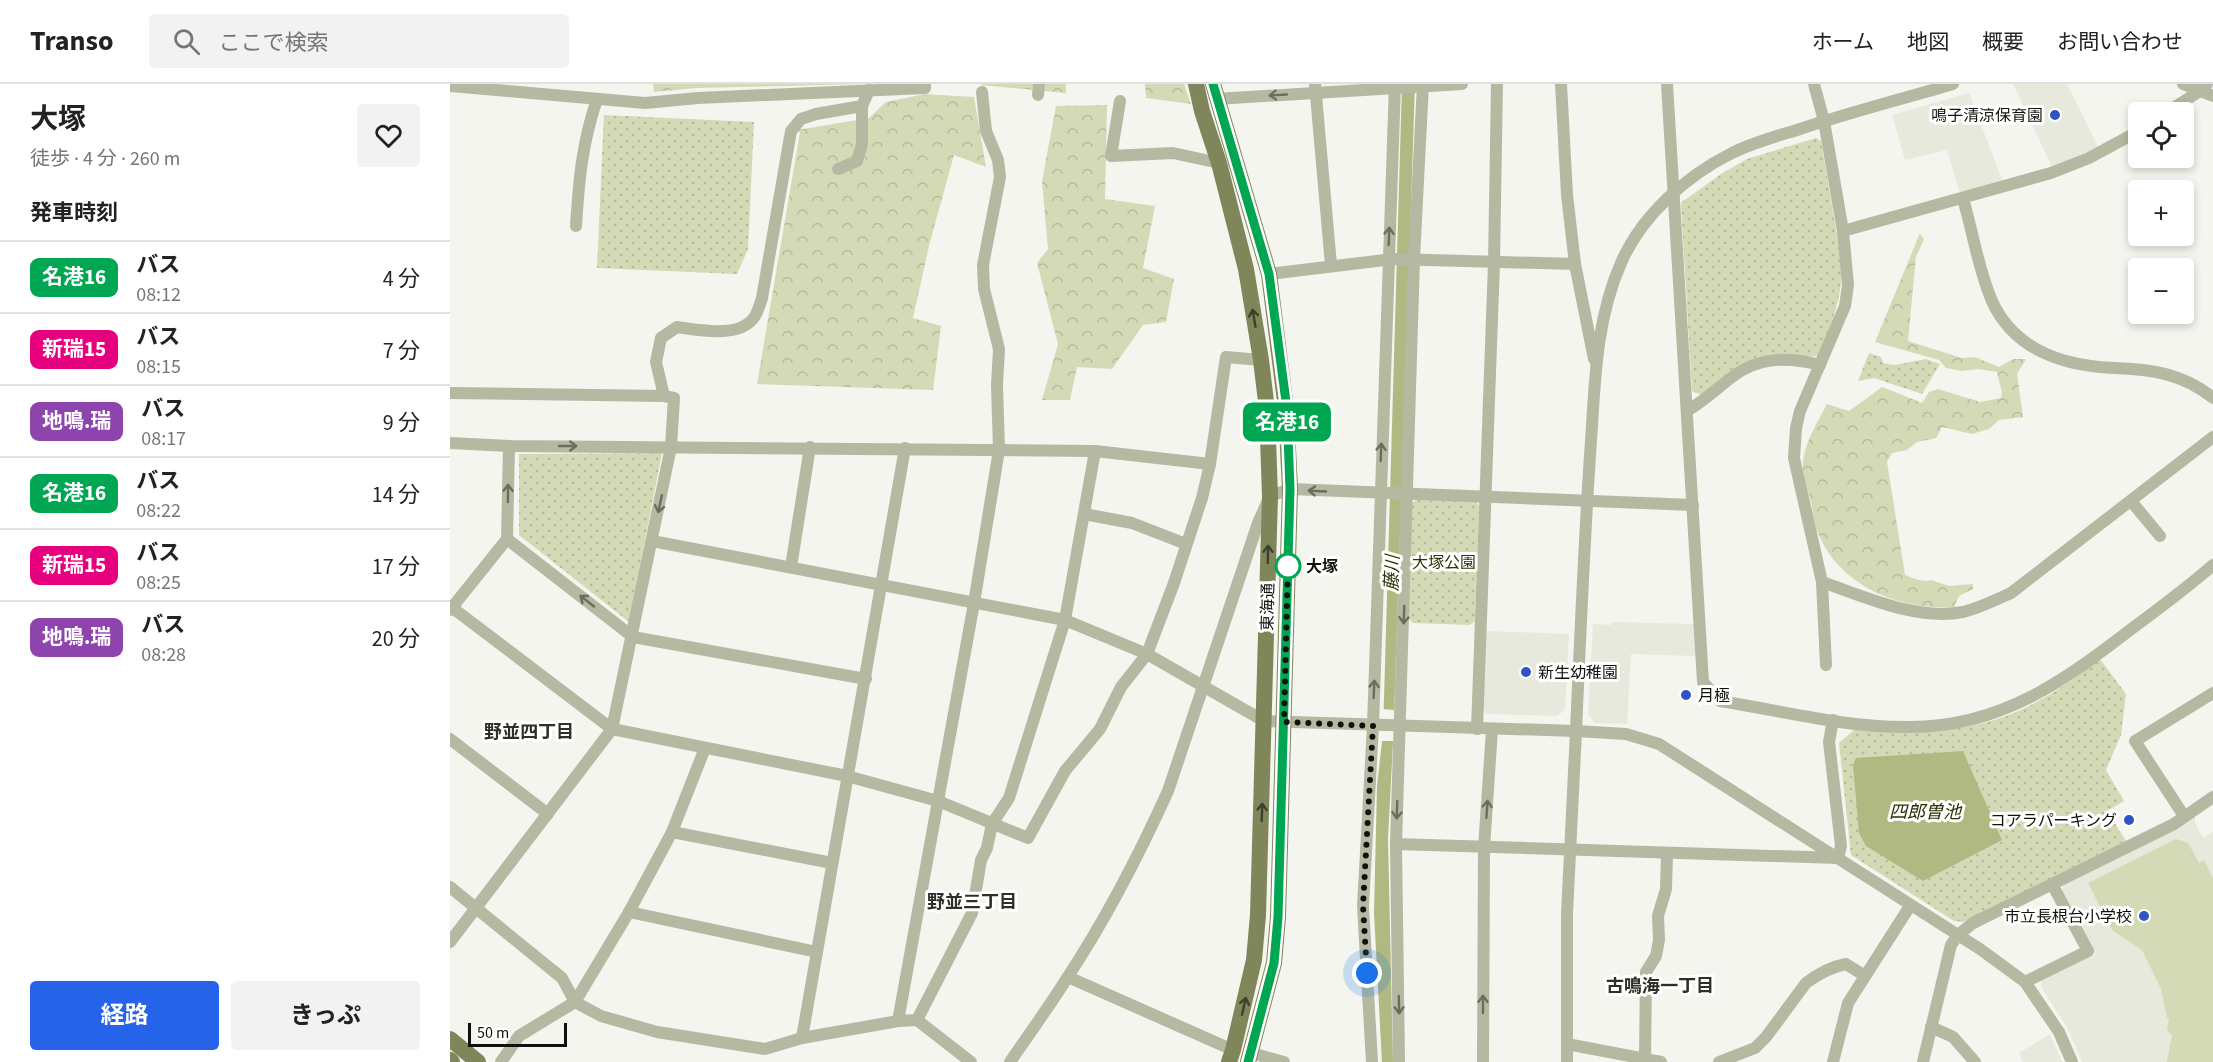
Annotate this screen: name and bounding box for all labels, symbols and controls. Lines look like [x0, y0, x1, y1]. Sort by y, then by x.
search box [149, 14, 569, 68]
text: Transo [30, 21, 113, 61]
icon: search [170, 25, 203, 58]
text: ここで検索 [218, 27, 328, 59]
text: ホーム [1812, 27, 1874, 57]
text: 地図 [1907, 27, 1949, 57]
text: 概要 [1982, 27, 2024, 57]
text: お問い合わせ [2057, 27, 2183, 57]
one-way arrow [1269, 90, 1289, 101]
text: 大塚 [30, 99, 86, 139]
map controls [2128, 102, 2194, 324]
button: locate [2128, 102, 2194, 168]
button: heart [357, 104, 420, 167]
place label: 鳴子清涼保育園 [1931, 105, 2043, 127]
marker: 鳴子清涼保育園 [2048, 108, 2062, 122]
text: 徒歩 · 4 分 · 260 m [30, 145, 180, 173]
button: + [2128, 180, 2194, 246]
text: 発車時刻 [30, 197, 118, 229]
one-way arrow [1383, 227, 1394, 247]
text: バス [136, 249, 180, 281]
button: − [2128, 258, 2194, 324]
text: 名港16 [42, 262, 106, 292]
text: 4 分 [383, 263, 420, 295]
text: 08:12 [136, 281, 181, 309]
one-way arrow [1248, 309, 1259, 328]
text: バス [136, 321, 180, 353]
text: 新瑞15 [42, 334, 106, 364]
text: 7 分 [383, 335, 420, 367]
text: 08:15 [136, 353, 181, 381]
text: バス [141, 393, 185, 425]
line badge: 名港16 [1245, 402, 1329, 442]
text: 地鳴.瑞 [42, 406, 111, 436]
text: 9 分 [383, 407, 420, 439]
text: 名港16 [1255, 407, 1319, 437]
text: 08:17 [141, 425, 186, 453]
one-way arrow [557, 440, 577, 452]
one-way arrow [1375, 443, 1387, 463]
text: バス [136, 465, 180, 497]
text: 名港16 [42, 478, 106, 508]
text: 14 分 [372, 479, 420, 511]
one-way arrow [502, 483, 514, 503]
one-way arrow [1307, 485, 1327, 496]
one-way arrow [653, 494, 665, 513]
text: 08:22 [136, 497, 181, 525]
text: バス [136, 537, 180, 569]
one-way arrow [1263, 545, 1274, 565]
text: 新瑞15 [42, 550, 106, 580]
text: 17 分 [372, 551, 420, 583]
park label: 大塚公園 [1412, 552, 1476, 574]
marker: 大塚 [1275, 553, 1301, 579]
water label: 藤川 [1379, 553, 1406, 591]
place label: 大塚 [1306, 556, 1338, 578]
text: 08:25 [136, 569, 181, 597]
street label: 東海通 [1257, 583, 1279, 631]
one-way arrow [579, 595, 595, 608]
one-way arrow [1398, 604, 1409, 624]
text: バス [141, 609, 185, 641]
text: 地鳴.瑞 [42, 622, 111, 652]
text: 20 分 [372, 623, 420, 655]
text: 08:28 [141, 641, 186, 669]
place label: 新生幼稚園 [1538, 662, 1618, 684]
marker: 新生幼稚園 [1519, 665, 1533, 679]
one-way arrow [1368, 680, 1380, 700]
place label: 月極 [1698, 685, 1730, 707]
marker: 月極 [1679, 688, 1693, 702]
district label: 野並四丁目 [484, 720, 574, 745]
one-way arrow [1392, 799, 1403, 819]
one-way arrow [1481, 799, 1492, 819]
water label: 四郎曽池 [1889, 800, 1963, 825]
one-way arrow [1256, 803, 1267, 822]
place label: コアラパーキング [1990, 810, 2117, 832]
marker: コアラパーキング [2122, 813, 2136, 827]
district label: 野並三丁目 [927, 890, 1017, 915]
place label: 市立長根台小学校 [2004, 906, 2132, 928]
marker: 市立長根台小学校 [2137, 909, 2151, 923]
your location [1352, 958, 1382, 988]
district label: 古鳴海一丁目 [1606, 974, 1714, 999]
button: 経路 [30, 981, 219, 1050]
button: きっぷ [231, 981, 420, 1050]
one-way arrow [1393, 994, 1404, 1014]
one-way arrow [1477, 994, 1489, 1014]
one-way arrow [1238, 996, 1250, 1015]
scale bar [468, 1020, 567, 1048]
text: 50 m [477, 1022, 509, 1044]

